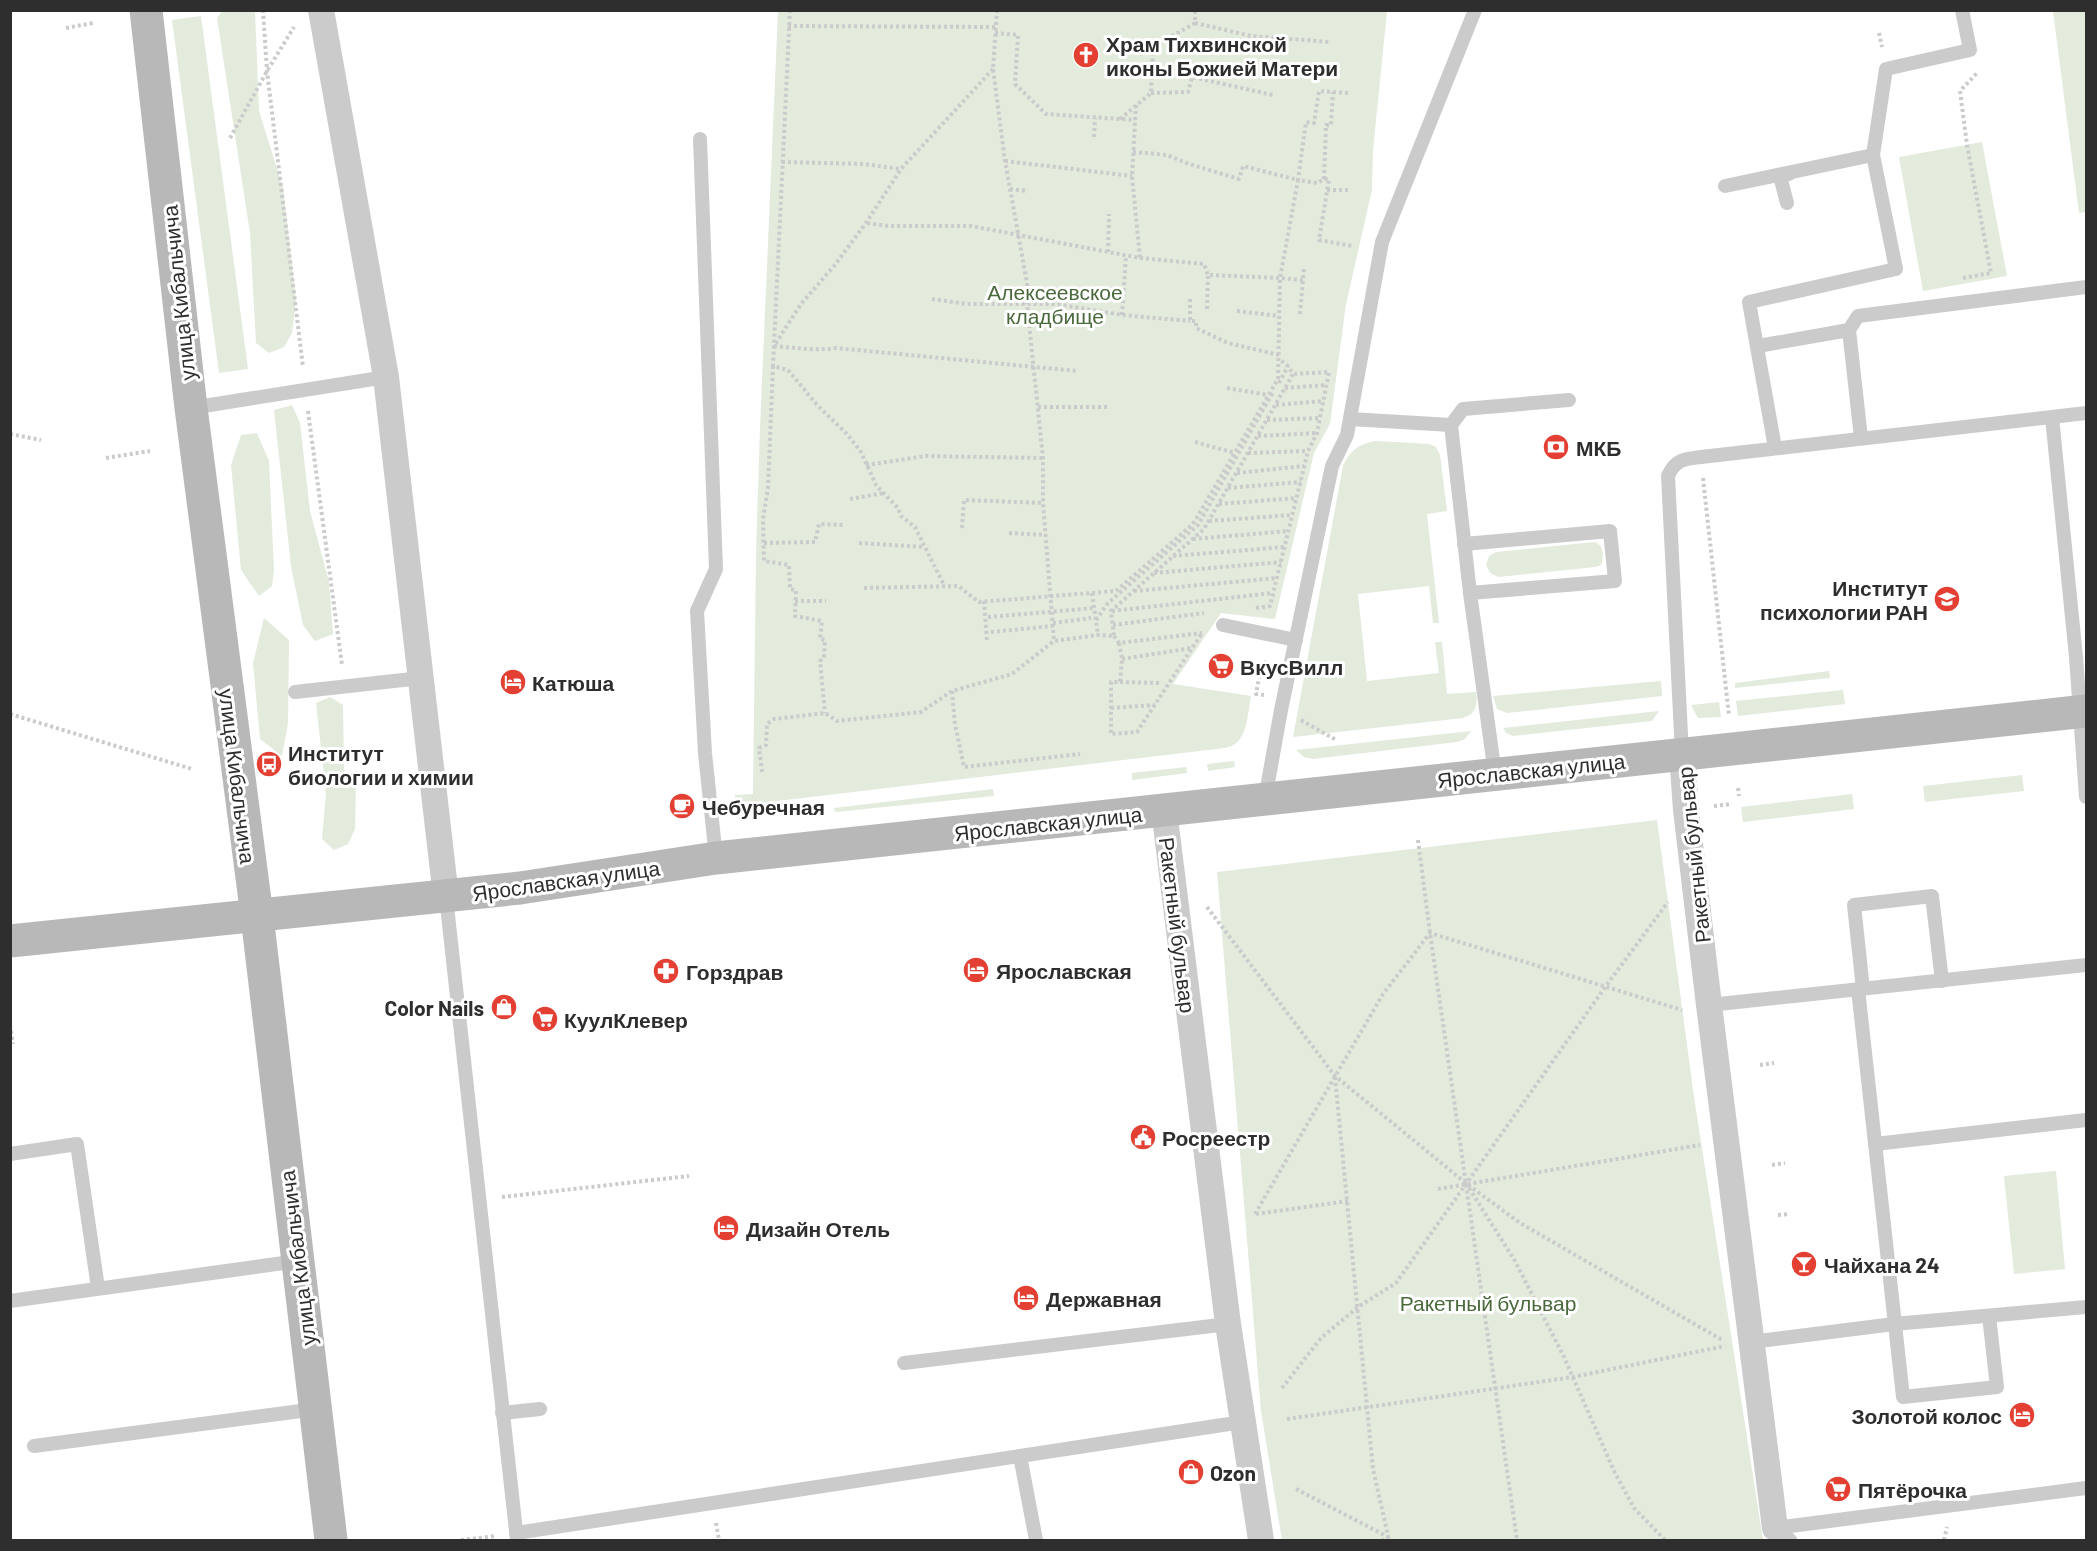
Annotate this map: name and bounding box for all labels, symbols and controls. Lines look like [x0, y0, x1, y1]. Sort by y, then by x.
place label: Храм Тихвинской иконы Божией Матери [1106, 31, 1338, 80]
church icon: Храм Тихвинской иконы Божией Матери [1071, 40, 1101, 70]
street label: улица Кибальчича [156, 204, 200, 382]
park label: Алексеевское кладбище [987, 279, 1123, 328]
bank icon: МКБ [1541, 432, 1571, 462]
place label: МКБ [1576, 435, 1621, 460]
place label: Институт психологии РАН [1760, 575, 1928, 624]
school or university icon: Институт психологии РАН [1932, 584, 1962, 614]
supermarket icon: ВкусВилл [1206, 651, 1236, 681]
place label: ВкусВилл [1240, 654, 1343, 679]
hotel icon: Катюша [498, 667, 528, 697]
place label: Катюша [532, 670, 614, 695]
street label: улица Кибальчича [215, 687, 261, 865]
place label: Институт биологии и химии [288, 740, 474, 789]
street label: Ярославская улица [1436, 748, 1627, 792]
bus stop icon: Институт биологии и химии [254, 749, 284, 779]
street label: Ракетный бульвар [1671, 766, 1715, 944]
cafe icon: Чебуречная [667, 791, 697, 821]
place label: Чебуречная [702, 794, 825, 819]
street label: Ярославская улица [953, 801, 1144, 845]
street label: Ракетный бульвар [1155, 836, 1201, 1014]
street label: Ярославская улица [471, 854, 662, 906]
hotel icon: Ярославская [961, 955, 991, 985]
pharmacy icon: Горздрав [651, 956, 681, 986]
place label: Ярославская [996, 958, 1132, 983]
place label: Горздрав [686, 959, 784, 984]
shop icon: Color Nails [489, 992, 519, 1022]
place label: Color Nails [384, 995, 484, 1020]
supermarket icon: КуулКлевер [530, 1004, 560, 1034]
place label: КуулКлевер [564, 1007, 688, 1032]
public building icon: Росреестр [1128, 1122, 1158, 1152]
place label: Росреестр [1162, 1125, 1270, 1150]
street label: улица Кибальчича [274, 1169, 320, 1347]
hotel icon: Дизайн Отель [711, 1213, 741, 1243]
place label: Дизайн Отель [746, 1216, 890, 1241]
bar icon: Чайхана 24 [1789, 1249, 1819, 1279]
place label: Чайхана 24 [1824, 1252, 1940, 1277]
hotel icon: Державная [1011, 1283, 1041, 1313]
place label: Державная [1046, 1286, 1162, 1311]
park label: Ракетный бульвар [1400, 1290, 1576, 1315]
hotel icon: Золотой колос [2007, 1400, 2037, 1430]
place label: Золотой колос [1851, 1403, 2002, 1428]
shop icon: Ozon [1176, 1457, 1206, 1487]
place label: Ozon [1210, 1460, 1256, 1485]
supermarket icon: Пятёрочка [1823, 1474, 1853, 1504]
place label: Пятёрочка [1858, 1477, 1967, 1502]

